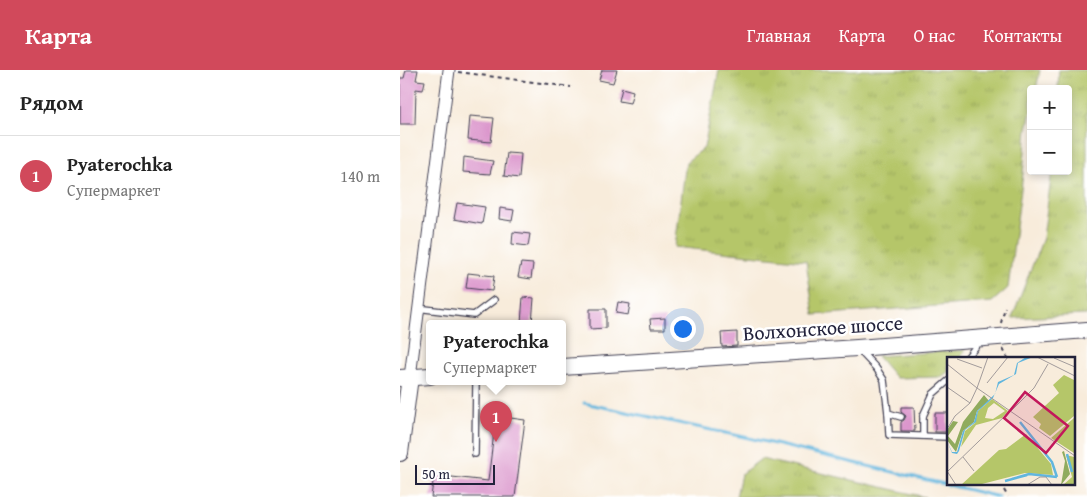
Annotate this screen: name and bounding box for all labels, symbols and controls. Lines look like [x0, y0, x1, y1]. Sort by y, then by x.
text: Карта [25, 18, 92, 53]
text: Главная [747, 22, 811, 49]
text: Карта [839, 22, 885, 49]
text: О нас [913, 22, 955, 49]
text: Контакты [983, 22, 1062, 49]
map controls [1027, 85, 1072, 175]
button: + [1027, 85, 1072, 130]
text: Рядом [20, 87, 83, 118]
button: − [1027, 130, 1072, 175]
text: Pyaterochka [67, 150, 173, 178]
text: 1 [32, 164, 40, 188]
text: 140 m [340, 164, 380, 188]
text: Супермаркет [67, 178, 160, 202]
street label: Волхонское шоссе [742, 307, 904, 348]
your location [670, 316, 696, 342]
popup [426, 320, 566, 385]
text: Pyaterochka [443, 327, 549, 355]
text: Супермаркет [443, 355, 537, 379]
inset map [947, 357, 1074, 484]
pin: 1 [480, 401, 512, 442]
scale bar [415, 462, 495, 485]
text: 50 m [422, 464, 450, 484]

